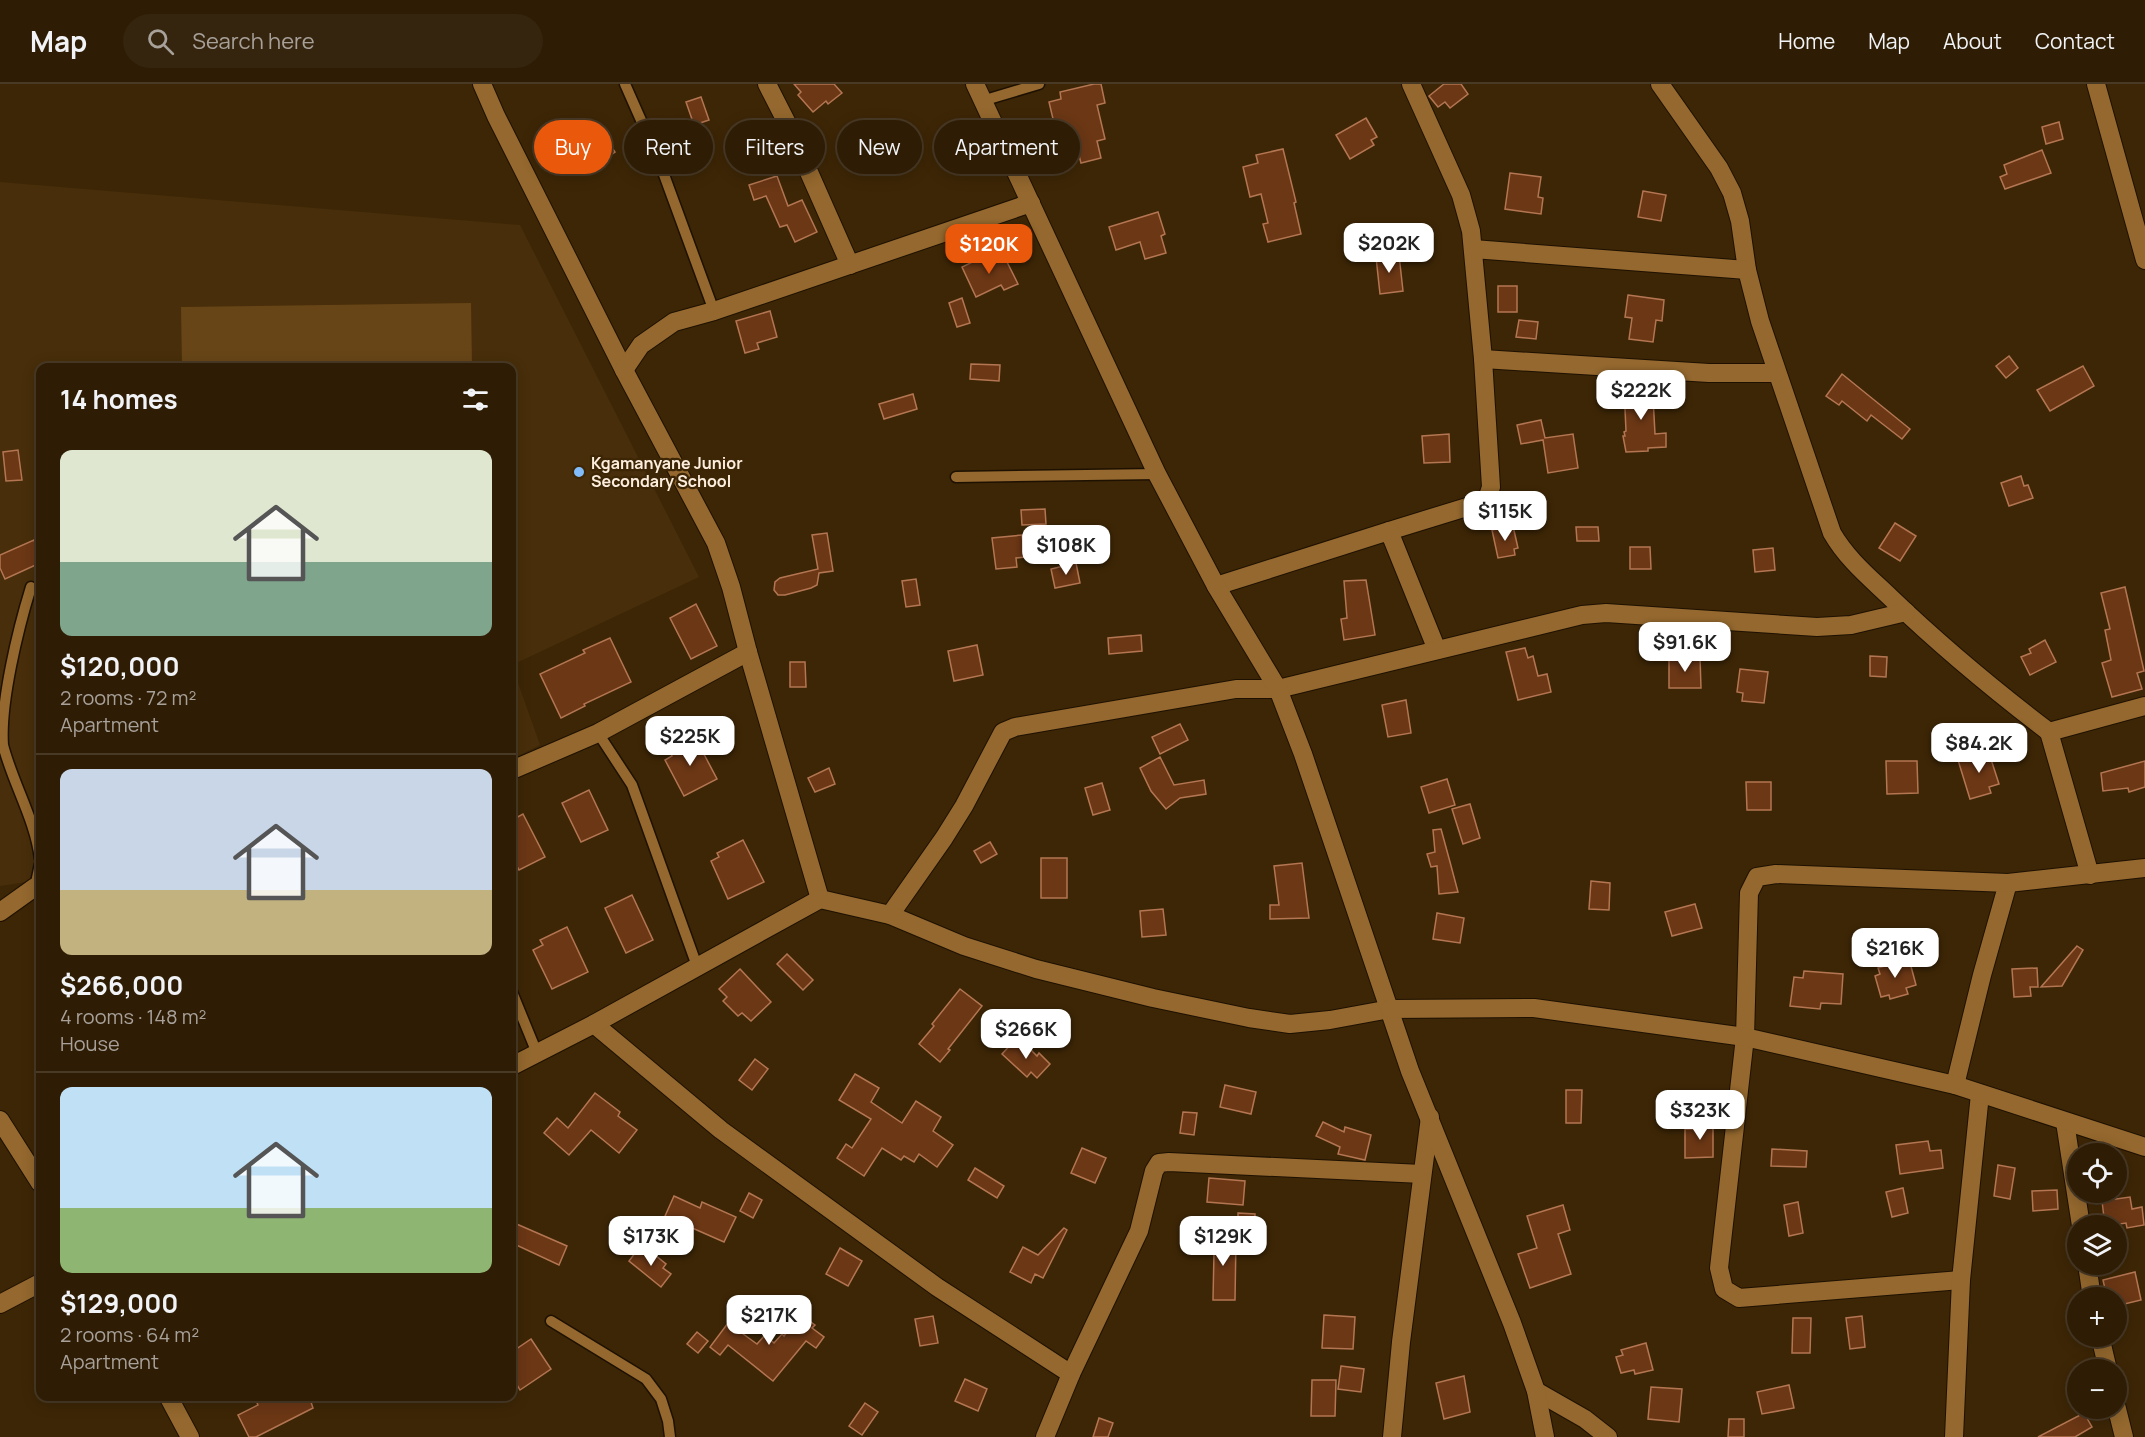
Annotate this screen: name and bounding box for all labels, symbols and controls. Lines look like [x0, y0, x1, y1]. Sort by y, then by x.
search box [123, 14, 543, 68]
text: Map [30, 22, 87, 60]
icon: search [144, 25, 177, 58]
text: Search here [192, 26, 315, 56]
text: Home [1778, 27, 1835, 55]
text: Map [1868, 27, 1910, 55]
text: About [1943, 27, 2002, 55]
text: Contact [2035, 27, 2115, 55]
chip: Buy [534, 120, 612, 174]
chip: Rent [624, 120, 713, 174]
chip: Filters [725, 120, 825, 174]
chip: New [837, 120, 922, 174]
chip: Apartment [934, 120, 1080, 174]
pin: $202K [1347, 223, 1431, 274]
pin: $120K [947, 224, 1031, 275]
text: $202K [1358, 229, 1420, 256]
text: $120K [959, 230, 1019, 257]
pin: $222K [1599, 370, 1683, 421]
text: $222K [1610, 376, 1672, 403]
text: 14 homes [60, 381, 178, 417]
icon: filters [459, 383, 492, 416]
place label: Kgamanyane Junior Secondary School [591, 452, 743, 492]
marker: Kgamanyane Junior Secondary School [572, 465, 586, 479]
icon: home [222, 489, 330, 597]
pin: $115K [1463, 491, 1547, 542]
text: $115K [1478, 497, 1532, 524]
pin: $108K [1024, 525, 1108, 576]
text: $108K [1036, 531, 1096, 558]
pin: $91.6K [1636, 622, 1734, 673]
text: $91.6K [1653, 628, 1717, 655]
text: $120,000 [60, 648, 180, 684]
text: 2 rooms · 72 m² [60, 684, 196, 711]
text: Apartment [60, 711, 159, 738]
pin: $225K [648, 716, 732, 767]
text: $225K [659, 722, 721, 749]
pin: $84.2K [1930, 723, 2028, 774]
text: $84.2K [1945, 729, 2013, 756]
icon: home [222, 808, 330, 916]
pin: $216K [1853, 928, 1937, 979]
text: $216K [1866, 934, 1924, 961]
text: $266,000 [60, 967, 183, 1003]
text: 4 rooms · 148 m² [60, 1003, 207, 1030]
pin: $266K [984, 1009, 1068, 1060]
text: $266K [995, 1015, 1057, 1042]
text: House [60, 1030, 120, 1057]
pin: $323K [1658, 1090, 1742, 1141]
text: $323K [1670, 1096, 1730, 1123]
icon: home [222, 1126, 330, 1234]
map controls [2067, 1143, 2127, 1419]
button: locate [2067, 1143, 2127, 1203]
button: layers [2067, 1215, 2127, 1275]
pin: $173K [609, 1216, 693, 1267]
pin: $129K [1181, 1216, 1265, 1267]
text: $173K [623, 1222, 679, 1249]
text: $129K [1194, 1222, 1252, 1249]
text: $129,000 [60, 1285, 178, 1321]
button: + [2067, 1287, 2127, 1347]
pin: $217K [727, 1295, 811, 1346]
text: $217K [741, 1301, 797, 1328]
text: 2 rooms · 64 m² [60, 1321, 199, 1348]
text: Apartment [60, 1348, 159, 1375]
button: − [2067, 1359, 2127, 1419]

